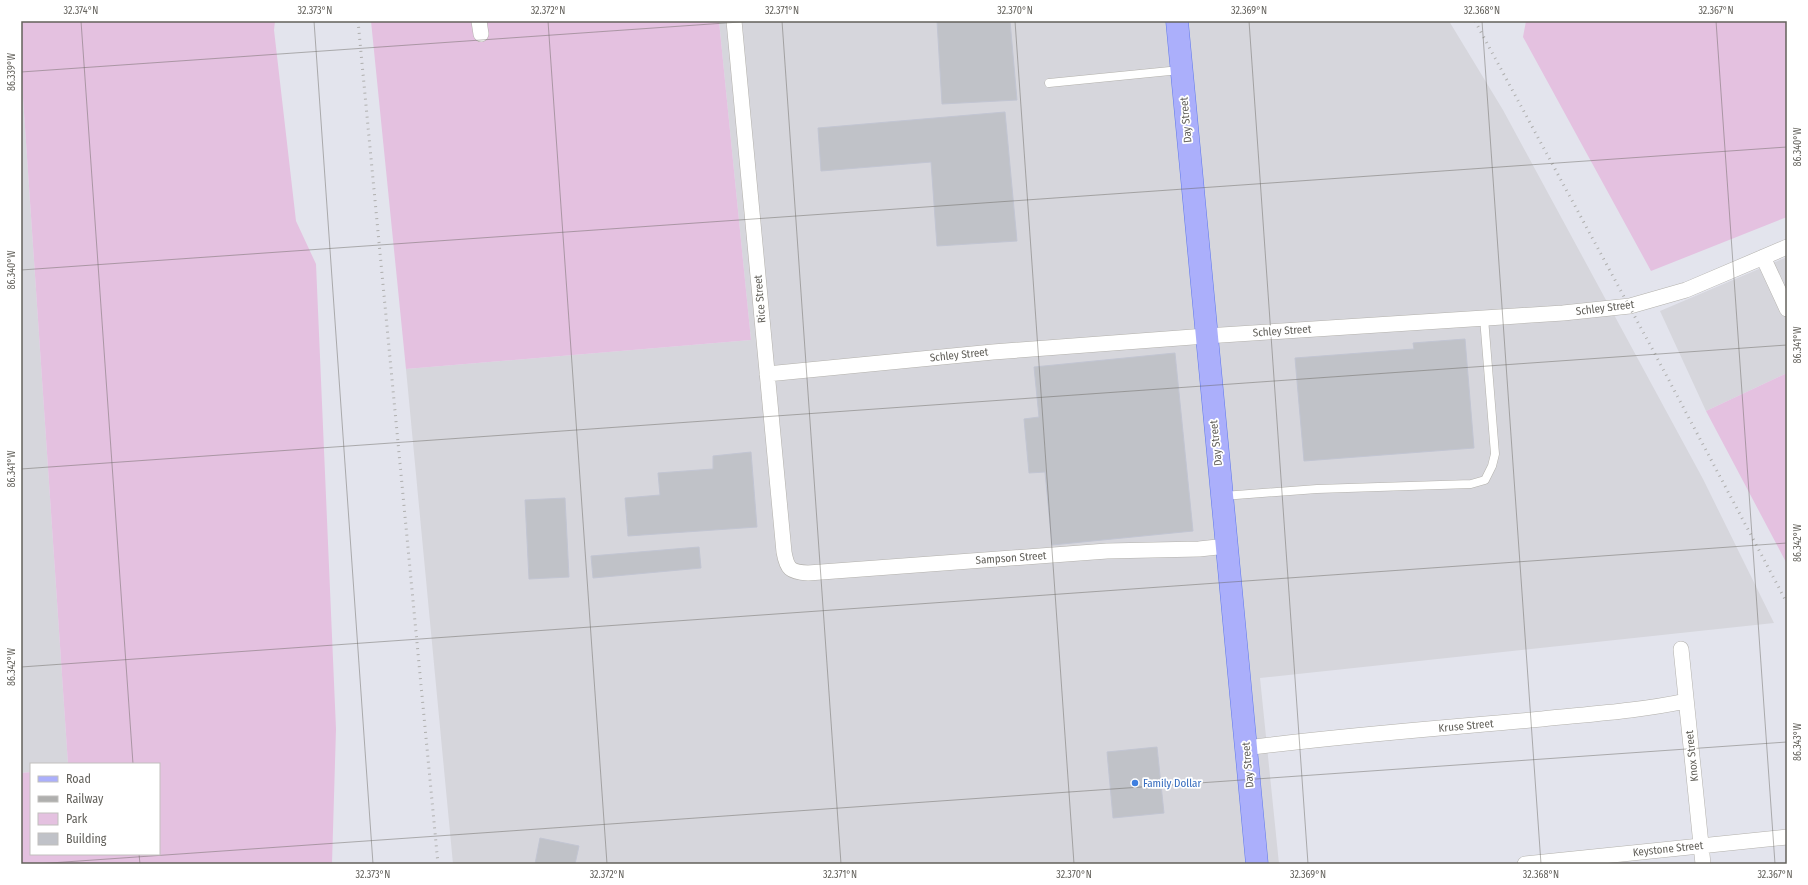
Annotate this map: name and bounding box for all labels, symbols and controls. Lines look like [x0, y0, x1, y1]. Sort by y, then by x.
text: 32.374°N [64, 5, 98, 17]
text: 32.373°N [298, 5, 332, 17]
text: 32.372°N [531, 5, 565, 17]
text: 32.371°N [765, 5, 799, 17]
text: 32.370°N [997, 5, 1033, 17]
text: 32.369°N [1231, 5, 1267, 17]
text: 32.368°N [1464, 5, 1500, 17]
text: 32.367°N [1698, 5, 1734, 17]
text: 86.339°W [6, 52, 18, 91]
street label: Day Street [1177, 96, 1194, 144]
text: 86.340°W [1792, 127, 1804, 166]
text: 86.340°W [6, 250, 18, 289]
street label: Rice Street [751, 274, 769, 324]
street label: Schley Street [1575, 298, 1635, 318]
street label: Schley Street [1252, 322, 1312, 340]
text: 86.341°W [1792, 326, 1804, 364]
street label: Schley Street [929, 345, 989, 365]
street label: Day Street [1207, 419, 1225, 467]
text: 86.341°W [6, 450, 18, 488]
text: 86.342°W [1792, 524, 1804, 562]
street label: Sampson Street [975, 549, 1047, 567]
text: 86.342°W [6, 648, 18, 686]
street label: Kruse Street [1438, 717, 1494, 735]
text: 86.343°W [1792, 722, 1804, 761]
street label: Knox Street [1683, 729, 1701, 782]
street label: Day Street [1239, 741, 1256, 789]
legend [30, 763, 160, 855]
text: Road [66, 772, 91, 786]
place label: Family Dollar [1143, 777, 1201, 790]
marker: Family Dollar [1130, 778, 1140, 788]
text: Railway [66, 792, 104, 806]
text: Park [66, 812, 88, 826]
text: Building [66, 832, 107, 846]
street label: Keystone Street [1632, 839, 1704, 859]
text: 32.373°N [356, 869, 390, 881]
text: 32.372°N [590, 869, 624, 881]
text: 32.371°N [823, 869, 857, 881]
text: 32.370°N [1056, 869, 1092, 881]
text: 32.369°N [1290, 869, 1326, 881]
text: 32.368°N [1523, 869, 1559, 881]
text: 32.367°N [1757, 869, 1793, 881]

